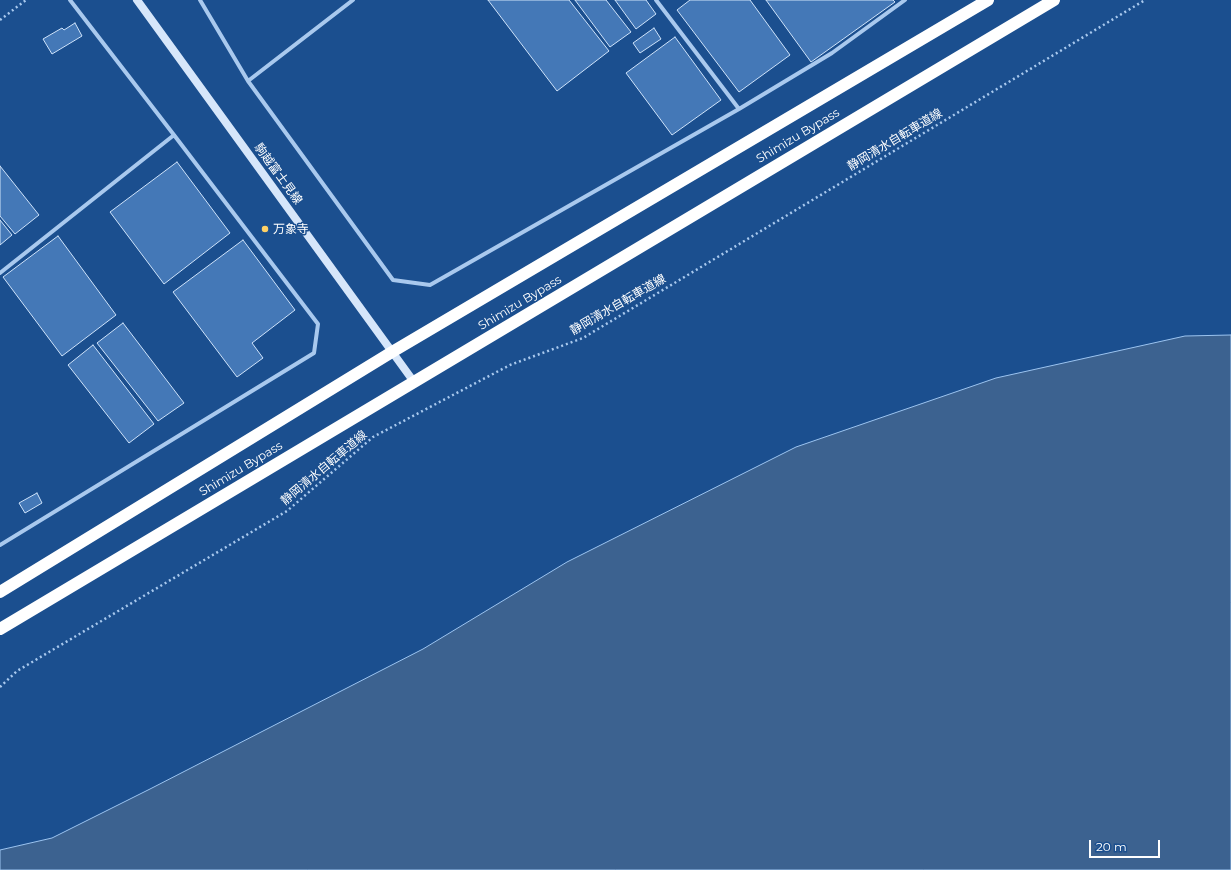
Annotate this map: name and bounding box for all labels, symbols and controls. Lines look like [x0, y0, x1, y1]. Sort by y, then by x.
street label: Shimizu Bypass [754, 106, 842, 166]
street label: 静岡清水自転車道線 [845, 106, 945, 174]
street label: 駒越富士見線 [251, 141, 305, 207]
place label: 万象寺 [273, 222, 309, 236]
marker: 万象寺 [260, 224, 270, 234]
street label: 静岡清水自転車道線 [568, 272, 668, 338]
street label: Shimizu Bypass [476, 273, 564, 333]
street label: 静岡清水自転車道線 [278, 428, 370, 508]
street label: Shimizu Bypass [197, 439, 285, 499]
scale bar [1091, 832, 1162, 858]
text: 20 m [1096, 839, 1127, 854]

